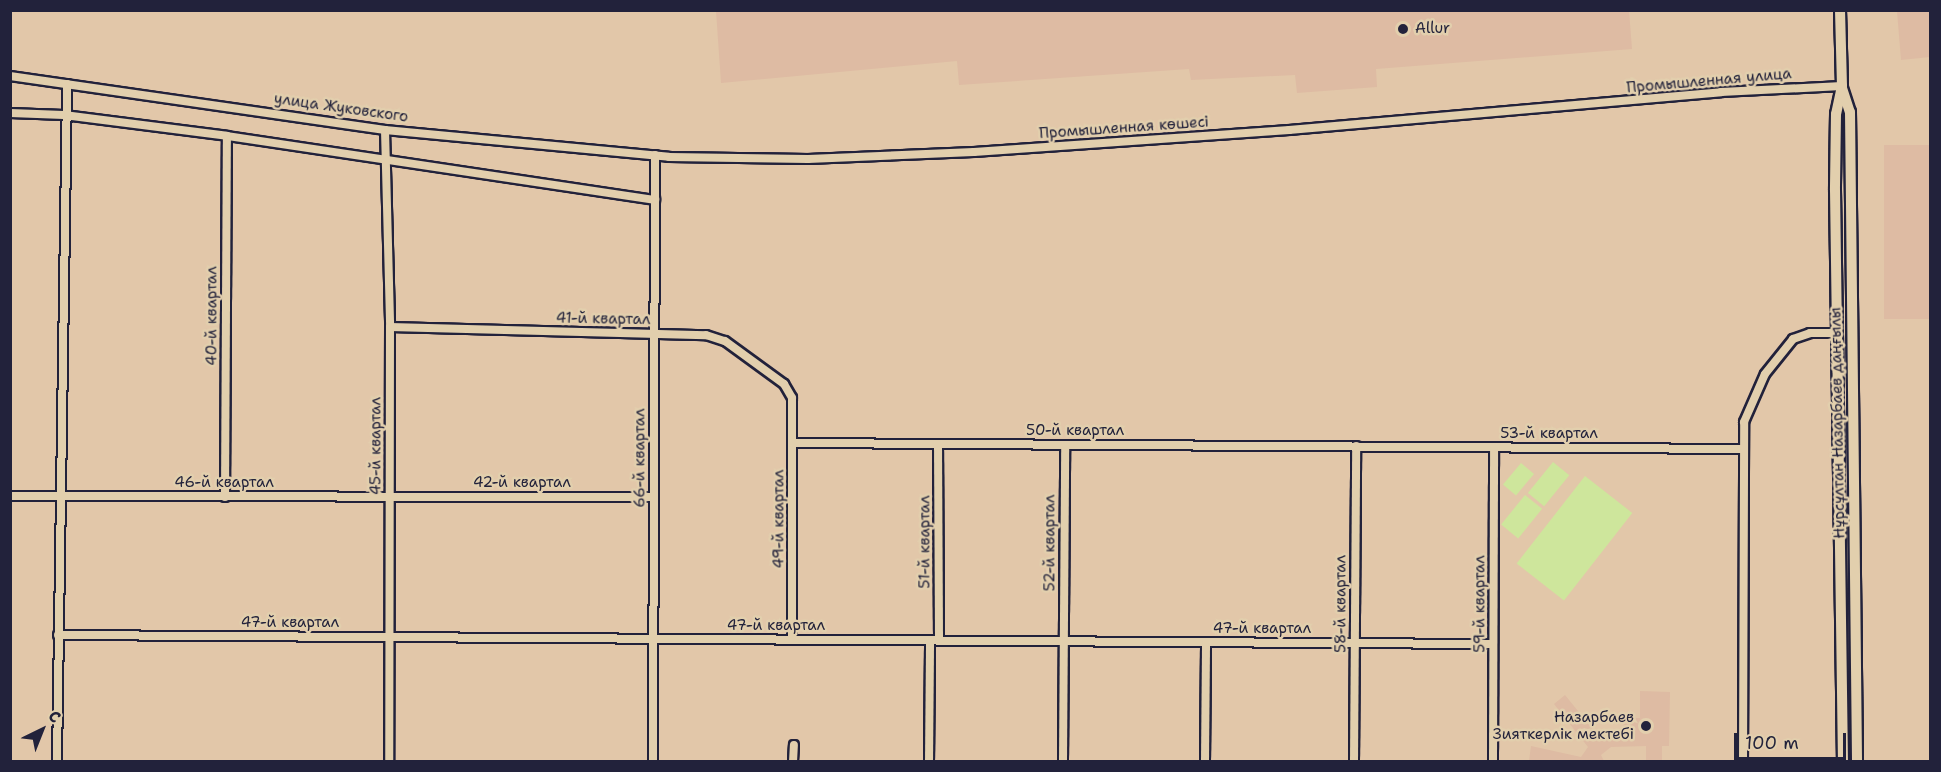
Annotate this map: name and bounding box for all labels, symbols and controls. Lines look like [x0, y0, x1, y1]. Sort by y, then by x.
place label: Allur [1415, 20, 1450, 38]
marker: Allur [1396, 22, 1410, 36]
street label: Промышленная улица [1626, 65, 1792, 97]
street label: улица Жуковского [273, 90, 409, 126]
street label: Промышленная көшесі [1039, 113, 1209, 143]
street label: 40-й квартал [203, 266, 221, 366]
street label: Нұрсұлтан Назарбаев даңғылы [1827, 307, 1849, 539]
street label: 41-й квартал [556, 309, 650, 329]
street label: 45-й квартал [367, 397, 385, 495]
street label: 66-й квартал [631, 408, 649, 508]
street label: 50-й квартал [1026, 422, 1124, 440]
street label: 53-й квартал [1500, 425, 1598, 443]
street label: 49-й квартал [770, 470, 788, 568]
street label: 46-й квартал [174, 474, 274, 492]
street label: 42-й квартал [473, 474, 571, 492]
street label: 51-й квартал [916, 495, 934, 589]
street label: 52-й квартал [1041, 495, 1059, 591]
street label: 58-й квартал [1332, 555, 1350, 653]
street label: 59-й квартал [1471, 555, 1489, 653]
street label: 47-й квартал [241, 614, 339, 632]
street label: 47-й квартал [727, 617, 825, 635]
street label: 47-й квартал [1213, 620, 1311, 638]
north arrow [12, 700, 72, 760]
text: С [44, 705, 65, 727]
place label: Назарбаев Зияткерлік мектебі [1493, 708, 1634, 743]
marker: Назарбаев Зияткерлік мектебі [1639, 719, 1653, 733]
scale bar [1737, 721, 1850, 759]
text: 100 m [1745, 731, 1799, 755]

